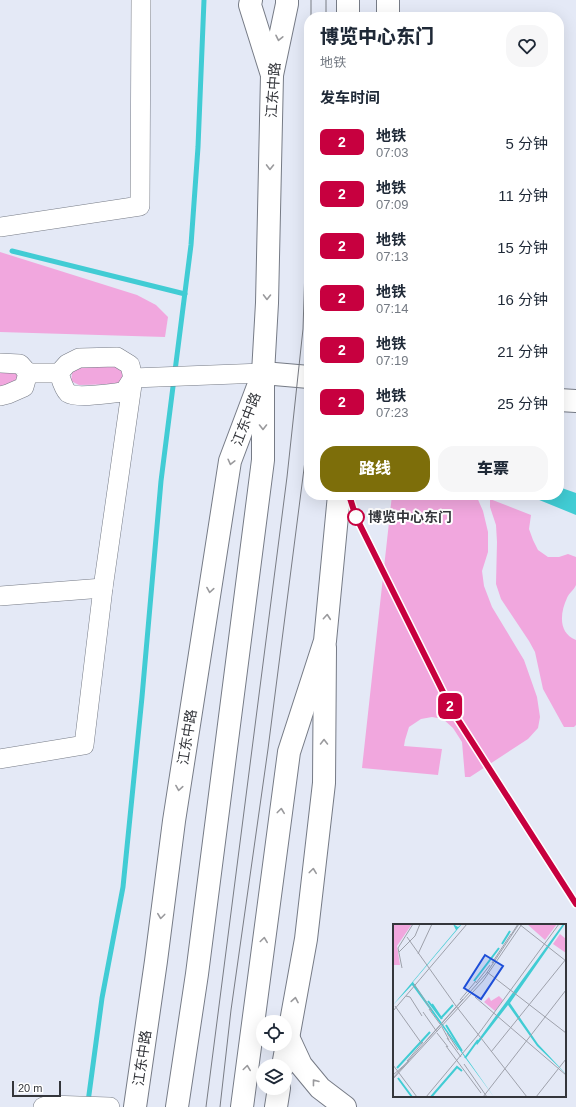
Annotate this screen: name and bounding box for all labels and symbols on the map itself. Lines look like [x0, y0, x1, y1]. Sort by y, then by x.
one-way arrow [276, 35, 284, 41]
street label: 江东中路 [263, 62, 283, 118]
one-way arrow [265, 164, 274, 170]
one-way arrow [263, 294, 271, 300]
street label: 江东中路 [228, 390, 264, 448]
one-way arrow [259, 424, 267, 430]
one-way arrow [227, 459, 235, 465]
marker: 博览中心东门 [347, 508, 365, 526]
place label: 博览中心东门 [368, 509, 452, 525]
one-way arrow [206, 587, 215, 593]
one-way arrow [322, 614, 331, 620]
line badge: 2 [437, 693, 463, 719]
street label: 江东中路 [175, 708, 199, 766]
one-way arrow [320, 739, 328, 745]
one-way arrow [175, 785, 184, 791]
one-way arrow [277, 808, 286, 814]
one-way arrow [309, 868, 318, 874]
one-way arrow [157, 913, 166, 919]
inset map [393, 924, 566, 1097]
one-way arrow [260, 936, 269, 943]
one-way arrow [290, 997, 299, 1003]
street label: 江东中路 [130, 1029, 154, 1087]
one-way arrow [242, 1065, 251, 1071]
scale bar [12, 1079, 61, 1098]
one-way arrow [313, 1080, 320, 1087]

